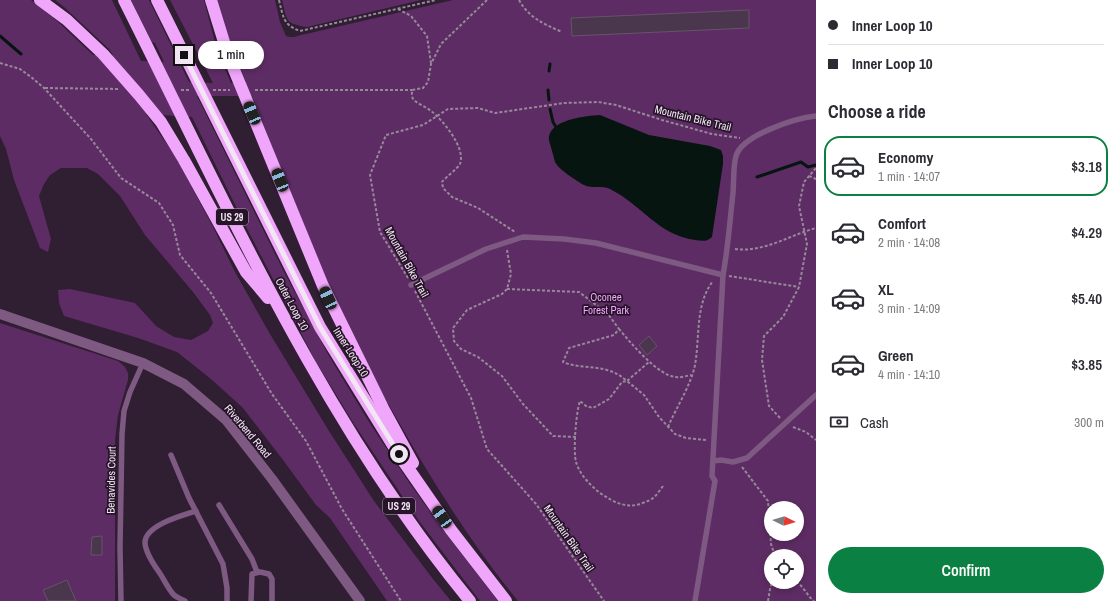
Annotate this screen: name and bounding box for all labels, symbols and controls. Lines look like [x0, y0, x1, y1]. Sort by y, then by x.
text: Inner Loop 10 [852, 15, 933, 36]
callout: 1 min [198, 41, 264, 69]
route end [175, 46, 193, 64]
text: 1 min [217, 46, 245, 63]
text: Inner Loop 10 [852, 53, 933, 74]
text: Choose a ride [828, 99, 926, 124]
car [242, 100, 262, 126]
street label: Mountain Bike Trail [653, 102, 733, 134]
text: Economy [878, 147, 933, 168]
icon: car [830, 148, 866, 184]
text: $3.18 [1071, 156, 1102, 177]
car [270, 167, 290, 193]
text: 1 min · 14:07 [878, 168, 940, 185]
road number: US 29 [216, 209, 248, 225]
text: Comfort [878, 213, 926, 234]
icon: car [830, 214, 866, 250]
text: $4.29 [1071, 222, 1102, 243]
street label: Mountain Bike Trail [382, 224, 432, 300]
text: 2 min · 14:08 [878, 234, 940, 251]
street label: Outer Loop 10 [272, 275, 312, 333]
text: XL [878, 279, 894, 300]
icon: car [830, 280, 866, 316]
car [317, 285, 339, 311]
text: $5.40 [1071, 288, 1102, 309]
park label: Oconee Forest Park [583, 290, 630, 317]
text: 3 min · 14:09 [878, 300, 940, 317]
street label: Inner Loop 10 [330, 325, 372, 379]
text: Green [878, 345, 914, 366]
icon: car [830, 346, 866, 382]
text: $3.85 [1071, 354, 1102, 375]
text: 4 min · 14:10 [878, 366, 940, 383]
street label: Riverbend Road [222, 401, 274, 461]
icon: cash [828, 411, 850, 433]
text: Cash [860, 412, 889, 433]
text: 300 m [1074, 414, 1104, 431]
route start [390, 445, 408, 463]
street label: Benavides Court [103, 446, 119, 514]
road number: US 29 [383, 498, 415, 514]
north arrow [764, 501, 804, 541]
map controls [764, 501, 804, 589]
street label: Mountain Bike Trail [541, 502, 597, 574]
car [430, 504, 454, 530]
button: Confirm [828, 547, 1104, 593]
button: locate [764, 549, 804, 589]

